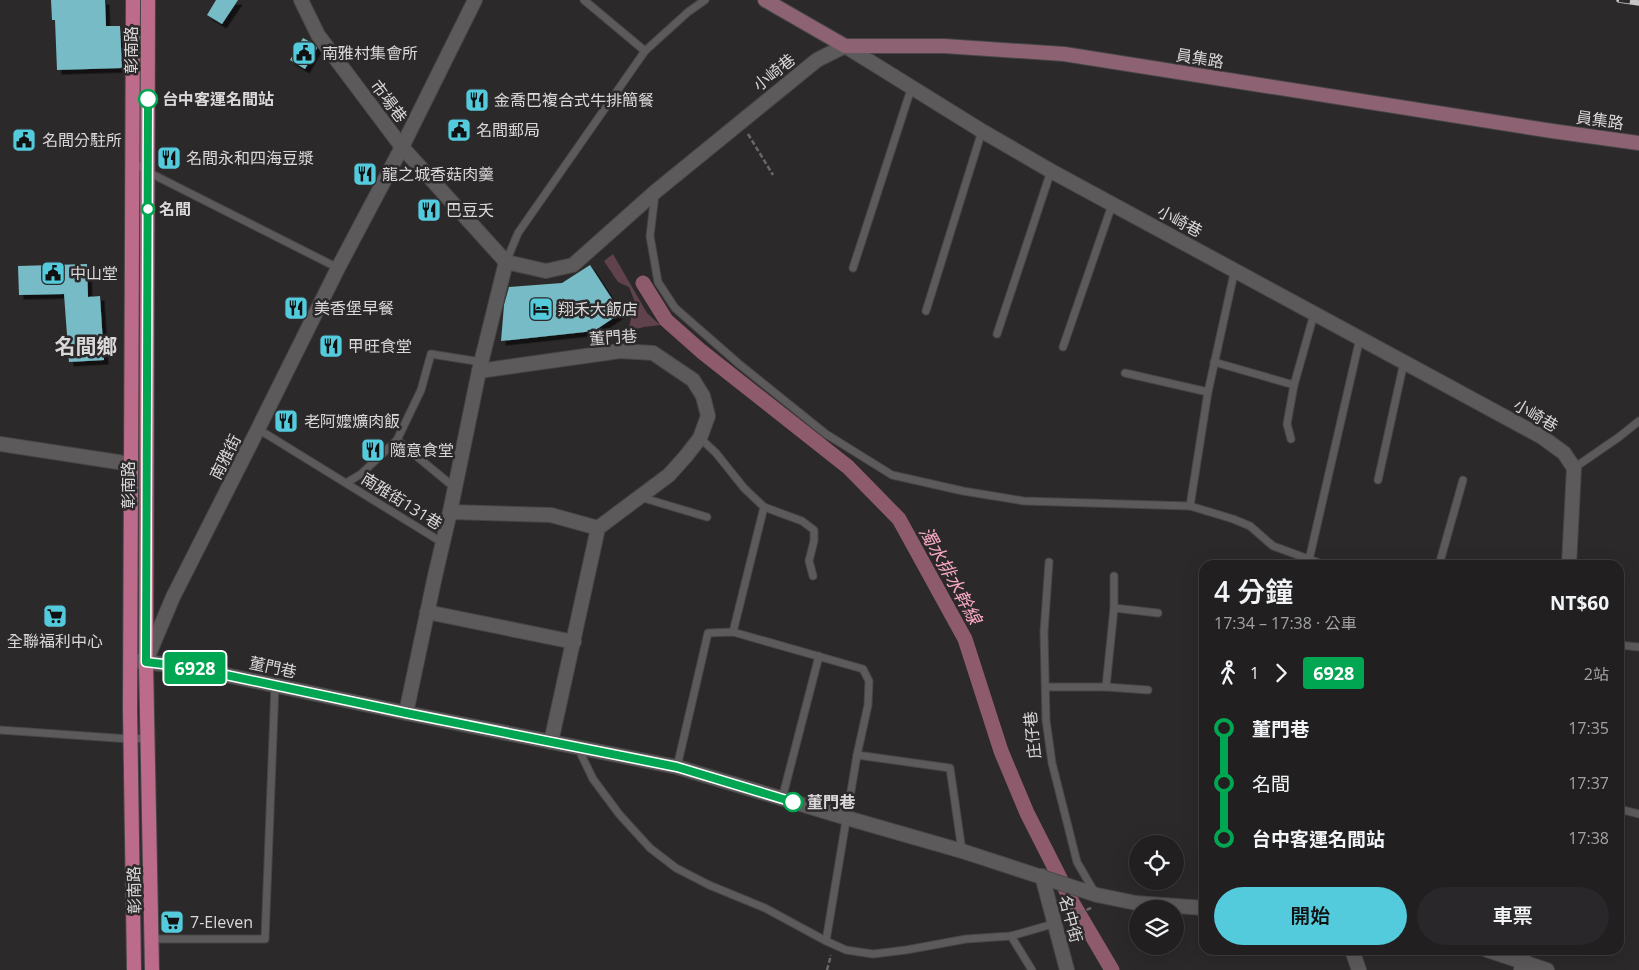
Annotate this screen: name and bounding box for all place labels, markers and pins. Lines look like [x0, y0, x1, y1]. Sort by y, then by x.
public building icon: 南雅村集會所 [291, 40, 317, 66]
place label: 南雅村集會所 [322, 42, 418, 64]
restaurant icon: 金喬巴複合式牛排簡餐 [464, 87, 490, 113]
place label: 台中客運名間站 [162, 88, 274, 110]
marker: 台中客運名間站 [138, 89, 158, 109]
place label: 金喬巴複合式牛排簡餐 [494, 89, 654, 111]
public building icon: 名間郵局 [446, 117, 472, 143]
place label: 名間郵局 [476, 119, 540, 141]
public building icon: 名間分駐所 [11, 127, 37, 153]
place label: 名間分駐所 [42, 129, 122, 151]
restaurant icon: 名間永和四海豆漿 [156, 145, 182, 171]
place label: 名間永和四海豆漿 [186, 147, 314, 169]
restaurant icon: 龍之城香菇肉羹 [352, 161, 378, 187]
place label: 龍之城香菇肉羹 [382, 163, 494, 185]
restaurant icon: 巴豆夭 [416, 197, 442, 223]
place label: 名間 [159, 198, 191, 220]
place label: 巴豆夭 [446, 199, 494, 221]
marker: 名間 [141, 202, 155, 216]
public building icon: 中山堂 [40, 260, 66, 286]
place label: 中山堂 [70, 262, 118, 284]
restaurant icon: 美香堡早餐 [283, 295, 309, 321]
hotel icon: 翔禾大飯店 [528, 296, 554, 322]
place label: 美香堡早餐 [314, 297, 394, 319]
place label: 翔禾大飯店 [558, 298, 638, 320]
restaurant icon: 甲旺食堂 [318, 333, 344, 359]
place label: 甲旺食堂 [348, 335, 412, 357]
restaurant icon: 老阿嬤爌肉飯 [273, 408, 299, 434]
place label: 老阿嬤爌肉飯 [304, 410, 400, 432]
restaurant icon: 隨意食堂 [360, 437, 386, 463]
place label: 隨意食堂 [390, 439, 454, 461]
supermarket icon: 全聯福利中心 [42, 603, 68, 629]
place label: 全聯福利中心 [7, 630, 103, 652]
place label: 董門巷 [807, 791, 856, 813]
marker: 董門巷 [783, 792, 803, 812]
supermarket icon: 7-Eleven [159, 909, 185, 935]
place label: 7-Eleven [190, 911, 253, 933]

